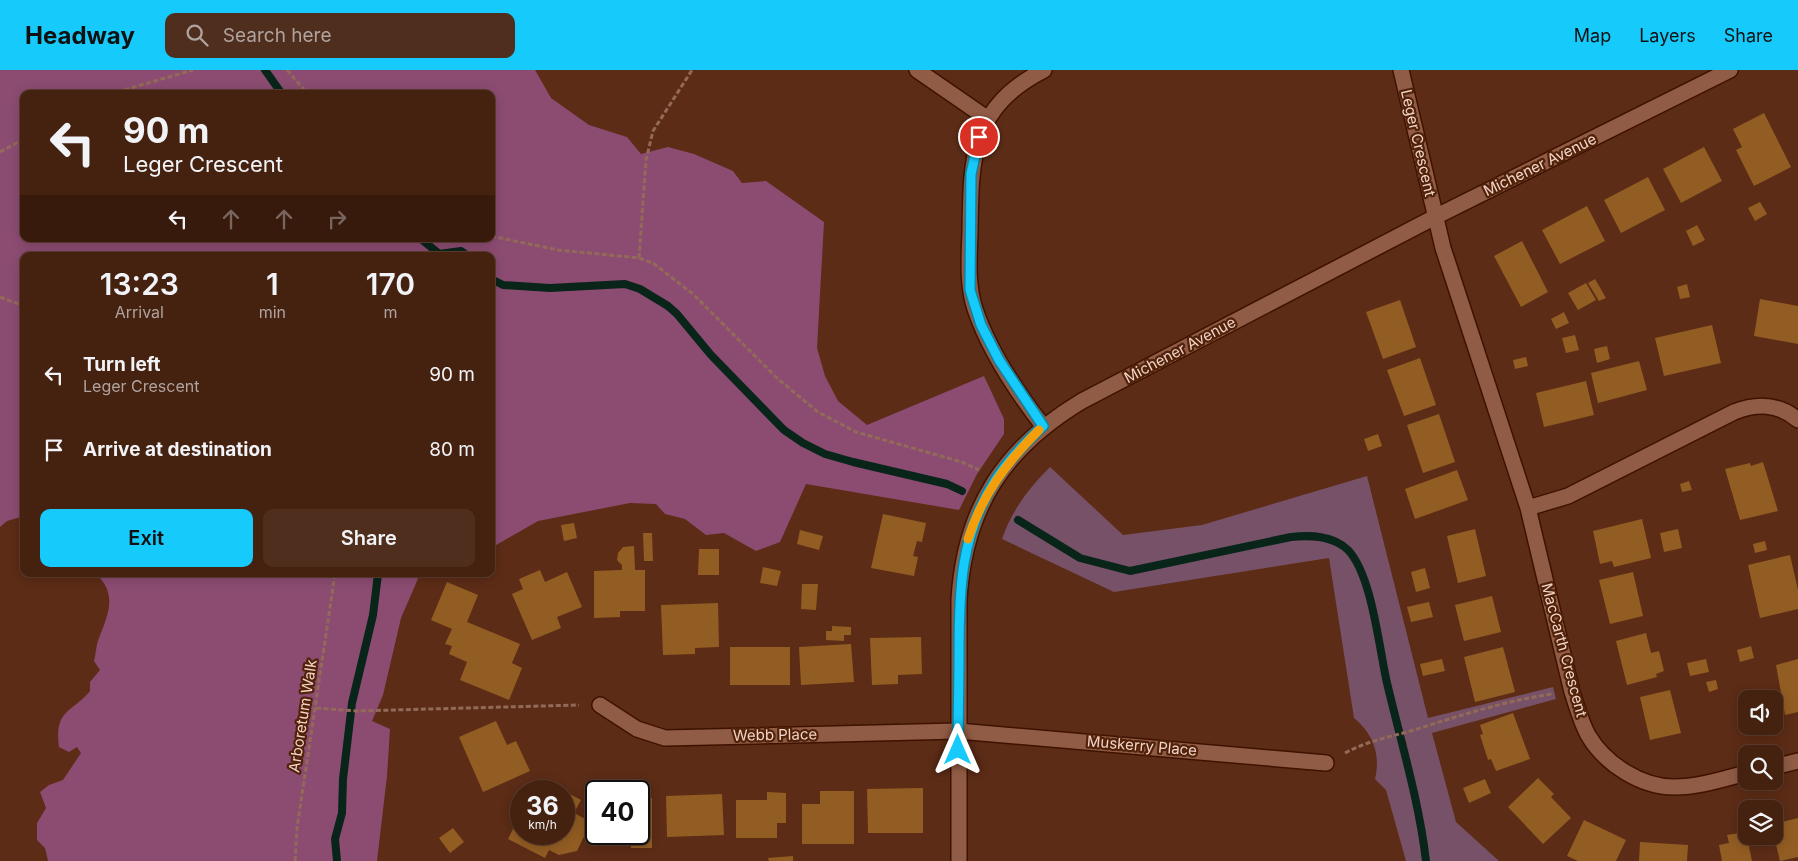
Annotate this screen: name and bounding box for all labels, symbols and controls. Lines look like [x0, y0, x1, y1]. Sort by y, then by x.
search box [165, 13, 515, 58]
text: Headway [25, 21, 135, 50]
icon: search [183, 21, 211, 49]
text: Search here [223, 24, 331, 47]
text: Map [1574, 25, 1611, 46]
text: Layers [1639, 25, 1696, 46]
text: Share [1724, 25, 1773, 46]
street label: Leger Crescent [1397, 88, 1440, 198]
text: 90 m [123, 109, 210, 151]
icon: left [40, 110, 105, 175]
pin [958, 116, 1000, 158]
icon: arrive [965, 123, 993, 151]
street label: Michener Avenue [1480, 129, 1599, 200]
text: Leger Crescent [123, 151, 283, 177]
icon: left [164, 205, 192, 233]
icon: ahead [217, 205, 245, 233]
icon: ahead [270, 205, 298, 233]
icon: right [323, 205, 351, 233]
text: 13:23 [100, 266, 179, 302]
text: 1 [266, 266, 279, 302]
text: 170 [366, 266, 415, 302]
text: Arrival [115, 302, 164, 322]
text: min [259, 302, 286, 322]
text: m [384, 302, 398, 322]
street label: Michener Avenue [1121, 312, 1239, 387]
text: Turn left [83, 353, 161, 376]
icon: left [40, 361, 68, 389]
text: 90 m [429, 363, 475, 386]
text: Leger Crescent [83, 376, 199, 396]
icon: arrive [40, 436, 68, 464]
text: Arrive at destination [83, 438, 272, 461]
text: 80 m [429, 438, 475, 461]
button: Exit [40, 509, 253, 567]
button: Share [263, 509, 475, 567]
street label: MacCarth Crescent [1537, 581, 1592, 719]
street label: Arboretum Walk [284, 657, 321, 774]
map controls [1738, 690, 1783, 845]
button: sound [1738, 690, 1783, 735]
position arrow [931, 723, 983, 775]
street label: Webb Place [733, 724, 817, 745]
street label: Muskerry Place [1086, 731, 1198, 760]
button: search [1738, 745, 1783, 790]
speed limit sign: 40 [585, 780, 650, 845]
text: 36 [526, 791, 559, 821]
button: layers [1738, 800, 1783, 845]
text: km/h [528, 817, 557, 832]

